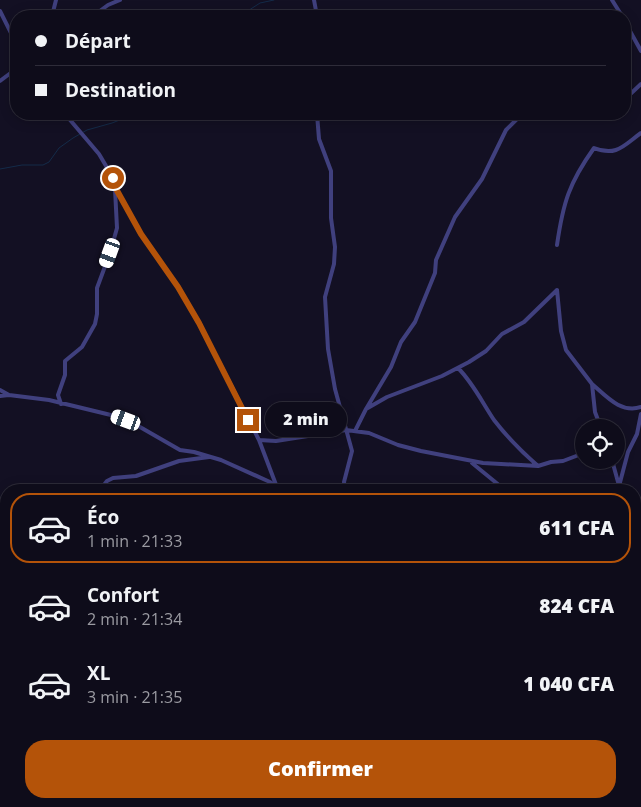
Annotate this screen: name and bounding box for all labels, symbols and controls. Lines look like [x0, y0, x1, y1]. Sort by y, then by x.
text: Départ [65, 28, 131, 54]
text: Destination [65, 77, 176, 103]
route start [102, 167, 124, 189]
car [97, 236, 122, 270]
callout: 2 min [266, 402, 348, 438]
car [109, 408, 142, 432]
text: 2 min [283, 408, 329, 430]
route end [237, 409, 259, 431]
map controls [575, 419, 625, 469]
button: locate [575, 419, 625, 469]
text: Éco [87, 504, 119, 530]
icon: car [27, 506, 72, 551]
text: 611 CFA [539, 515, 614, 541]
text: 1 min · 21:33 [87, 530, 182, 552]
text: Confort [87, 582, 159, 608]
icon: car [27, 584, 72, 629]
text: 824 CFA [539, 593, 614, 619]
text: 2 min · 21:34 [87, 608, 182, 630]
text: XL [87, 660, 110, 686]
icon: car [27, 662, 72, 707]
text: 1 040 CFA [523, 671, 614, 697]
text: 3 min · 21:35 [87, 686, 182, 708]
button: Confirmer [25, 740, 616, 798]

